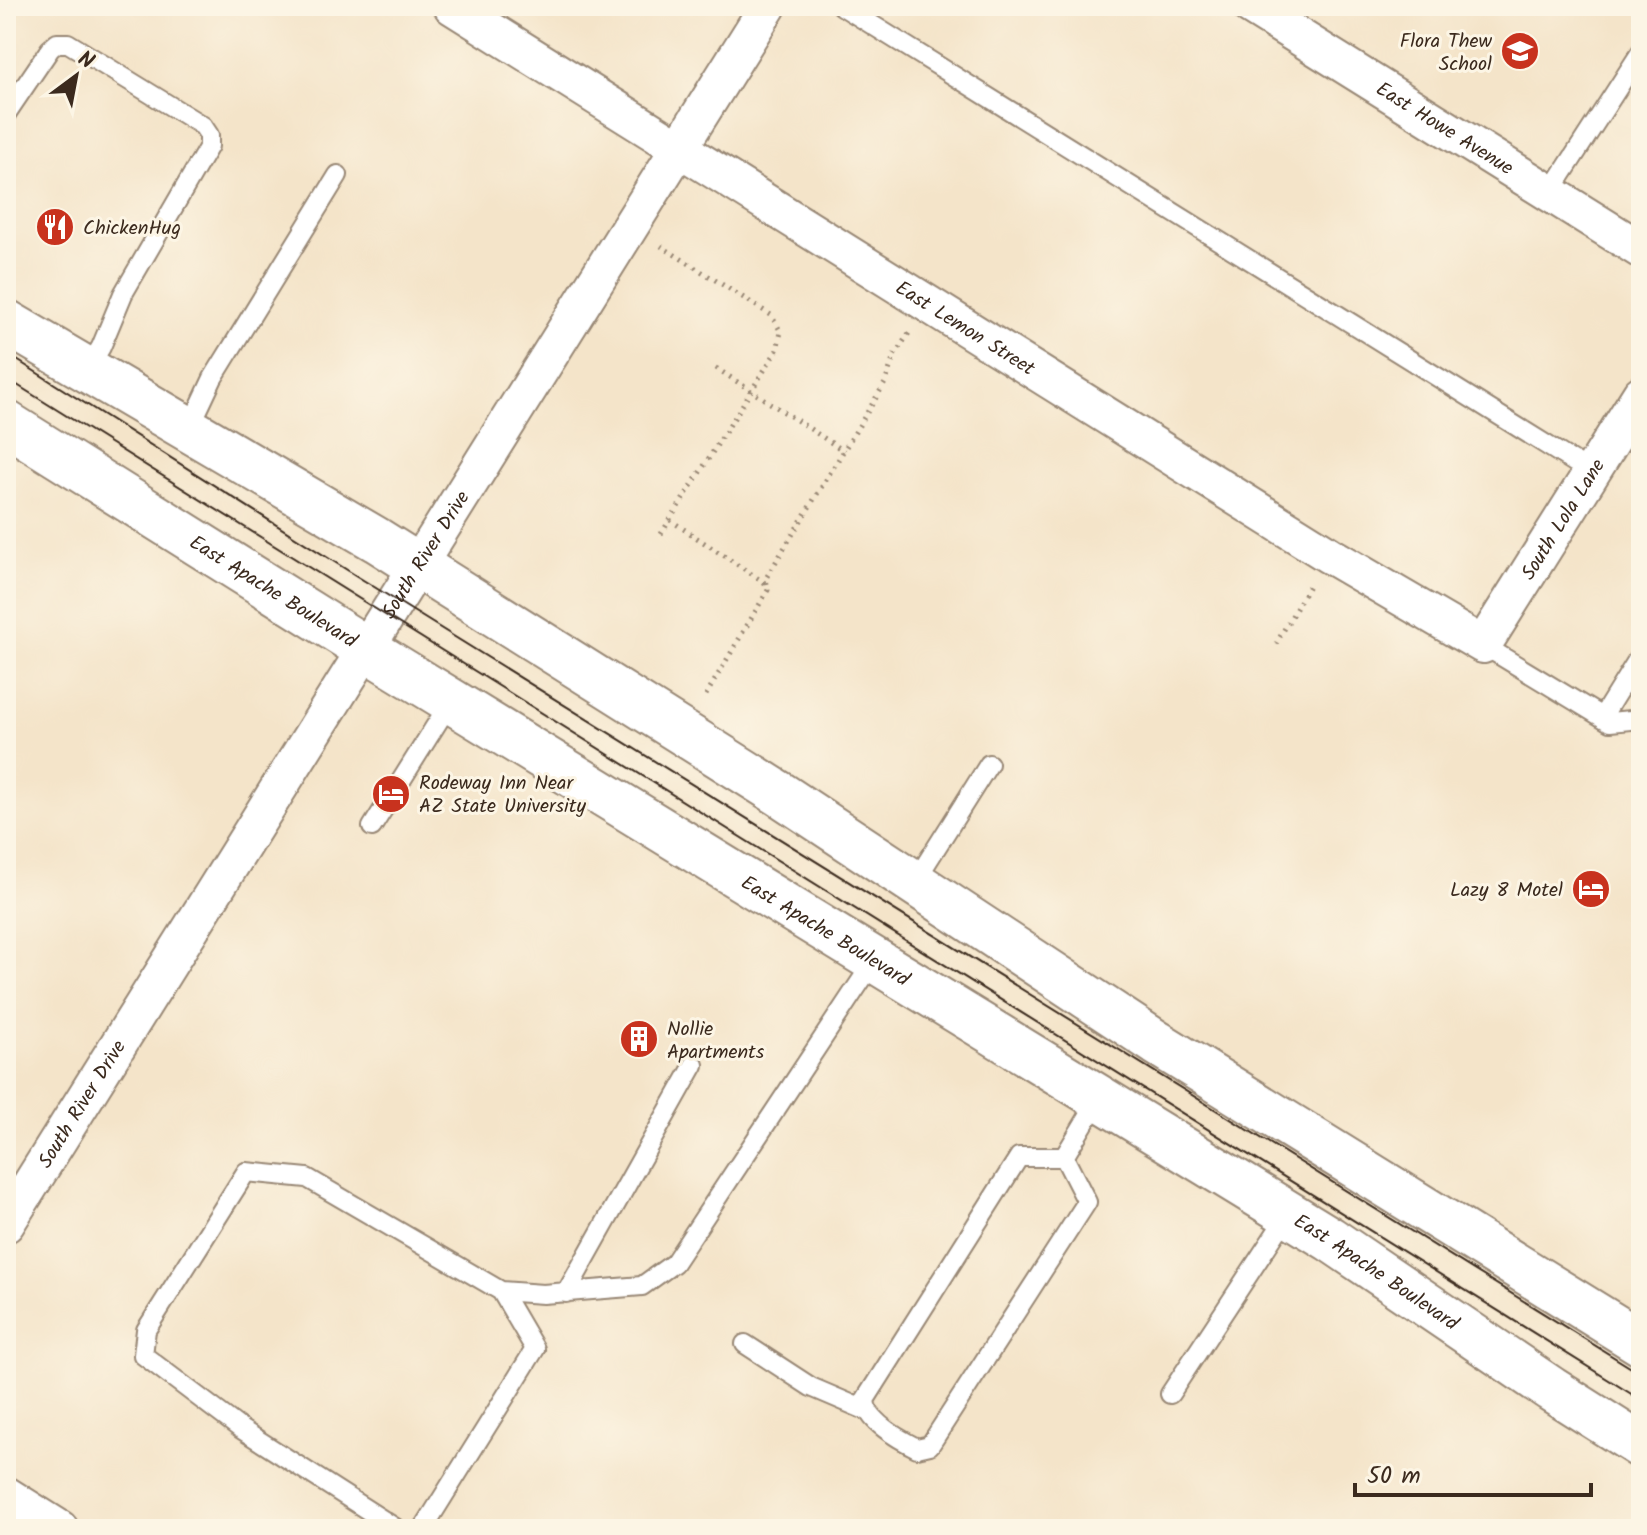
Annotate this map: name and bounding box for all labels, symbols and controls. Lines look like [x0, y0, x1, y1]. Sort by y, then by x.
place label: Flora Thew School [1400, 26, 1493, 81]
school or university icon: Flora Thew School [1499, 30, 1541, 72]
north arrow [36, 36, 116, 116]
text: N [70, 43, 101, 80]
street label: East Howe Avenue [1369, 74, 1519, 185]
restaurant icon: ChickenHug [34, 206, 76, 248]
place label: ChickenHug [83, 213, 181, 245]
street label: East Lemon Street [888, 273, 1041, 385]
street label: South Lola Lane [1514, 453, 1614, 587]
street label: South River Drive [374, 485, 479, 626]
street label: East Apache Boulevard [182, 528, 364, 658]
place label: Rodeway Inn Near AZ State University [419, 768, 587, 823]
hotel icon: Rodeway Inn Near AZ State University [370, 773, 412, 815]
street label: East Apache Boulevard [734, 868, 916, 997]
hotel icon: Lazy 8 Motel [1570, 868, 1612, 910]
place label: Lazy 8 Motel [1450, 875, 1563, 907]
place label: Nollie Apartments [667, 1014, 765, 1069]
building icon: Nollie Apartments [618, 1018, 660, 1060]
street label: South River Drive [31, 1034, 135, 1175]
street label: East Apache Boulevard [1287, 1206, 1465, 1341]
scale bar [1355, 1447, 1591, 1497]
text: 50 m [1367, 1457, 1421, 1496]

